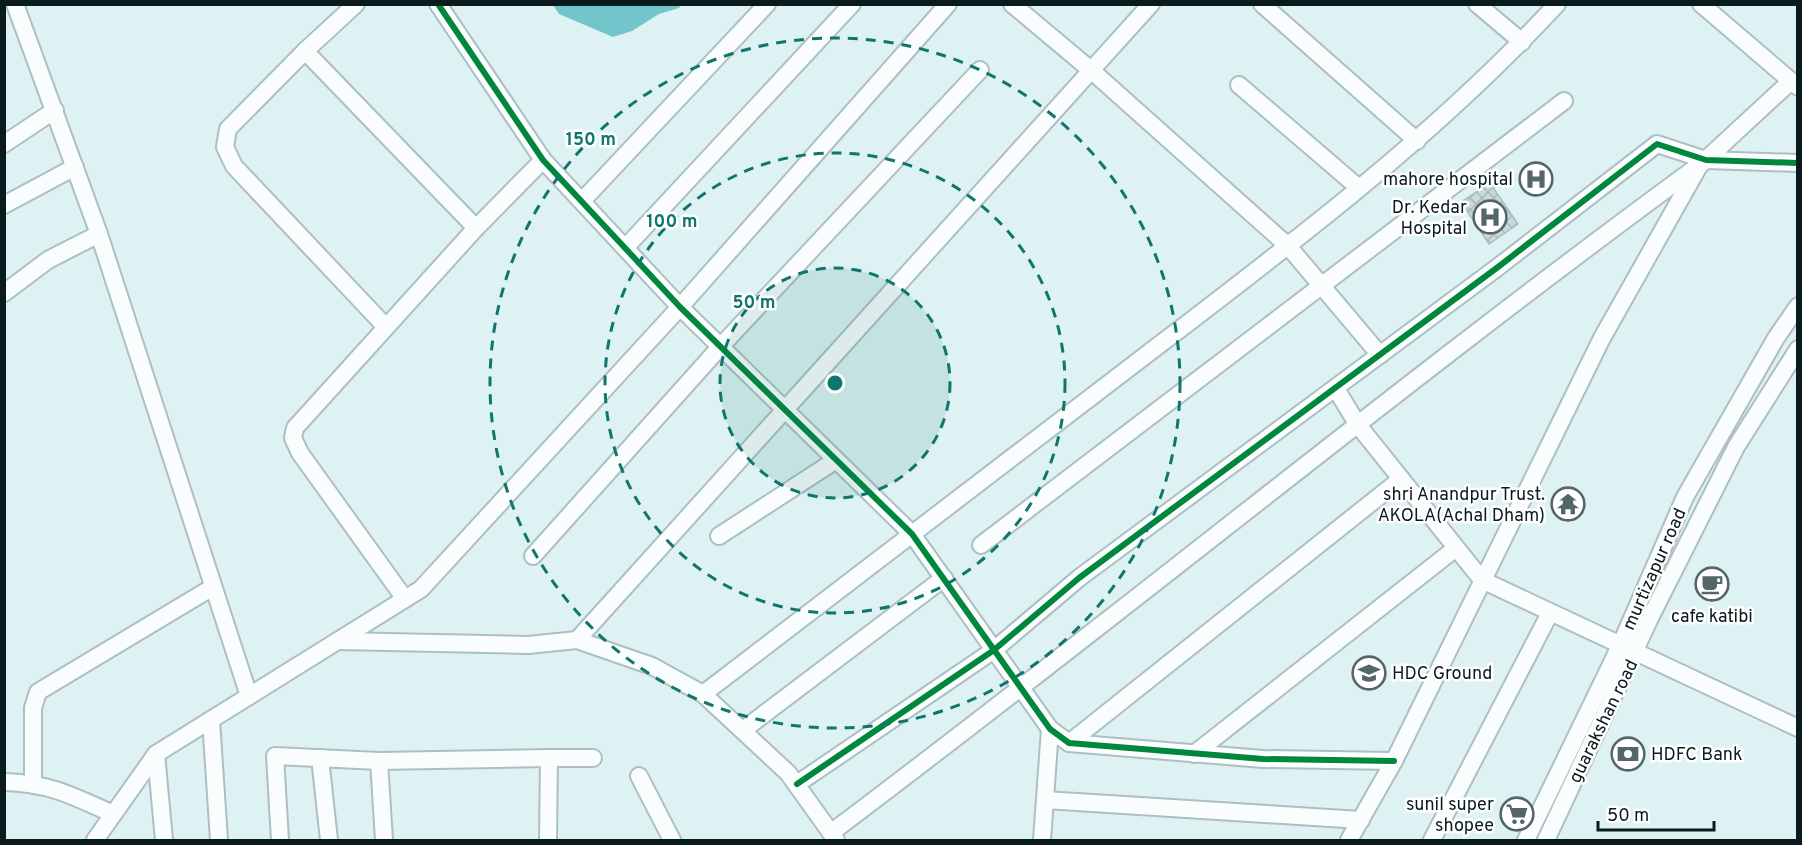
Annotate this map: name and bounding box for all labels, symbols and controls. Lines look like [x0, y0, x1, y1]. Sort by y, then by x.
text: 150 m [566, 129, 616, 152]
hospital icon: mahore hospital [1518, 161, 1554, 197]
place label: mahore hospital [1383, 169, 1513, 192]
place label: Dr. Kedar Hospital [1392, 197, 1467, 241]
hospital icon: Dr. Kedar Hospital [1472, 199, 1508, 235]
text: 100 m [646, 211, 698, 234]
text: 50 m [732, 292, 776, 315]
centre of rings [825, 373, 845, 393]
place label: shri Anandpur Trust. AKOLA(Achal Dham) [1378, 484, 1545, 528]
temple icon: shri Anandpur Trust. AKOLA(Achal Dham) [1550, 486, 1586, 522]
street label: murtizapur road [1618, 505, 1693, 634]
cafe icon: cafe katibi [1694, 566, 1730, 602]
place label: cafe katibi [1671, 606, 1753, 629]
school or university icon: HDC Ground [1351, 655, 1387, 691]
street label: guarakshan road [1564, 656, 1644, 787]
place label: HDC Ground [1392, 663, 1492, 686]
bank icon: HDFC Bank [1610, 736, 1646, 772]
place label: HDFC Bank [1651, 744, 1743, 767]
place label: sunil super shopee [1406, 794, 1494, 838]
scale bar [1598, 794, 1714, 832]
supermarket icon: sunil super shopee [1499, 796, 1535, 832]
text: 50 m [1607, 805, 1649, 828]

